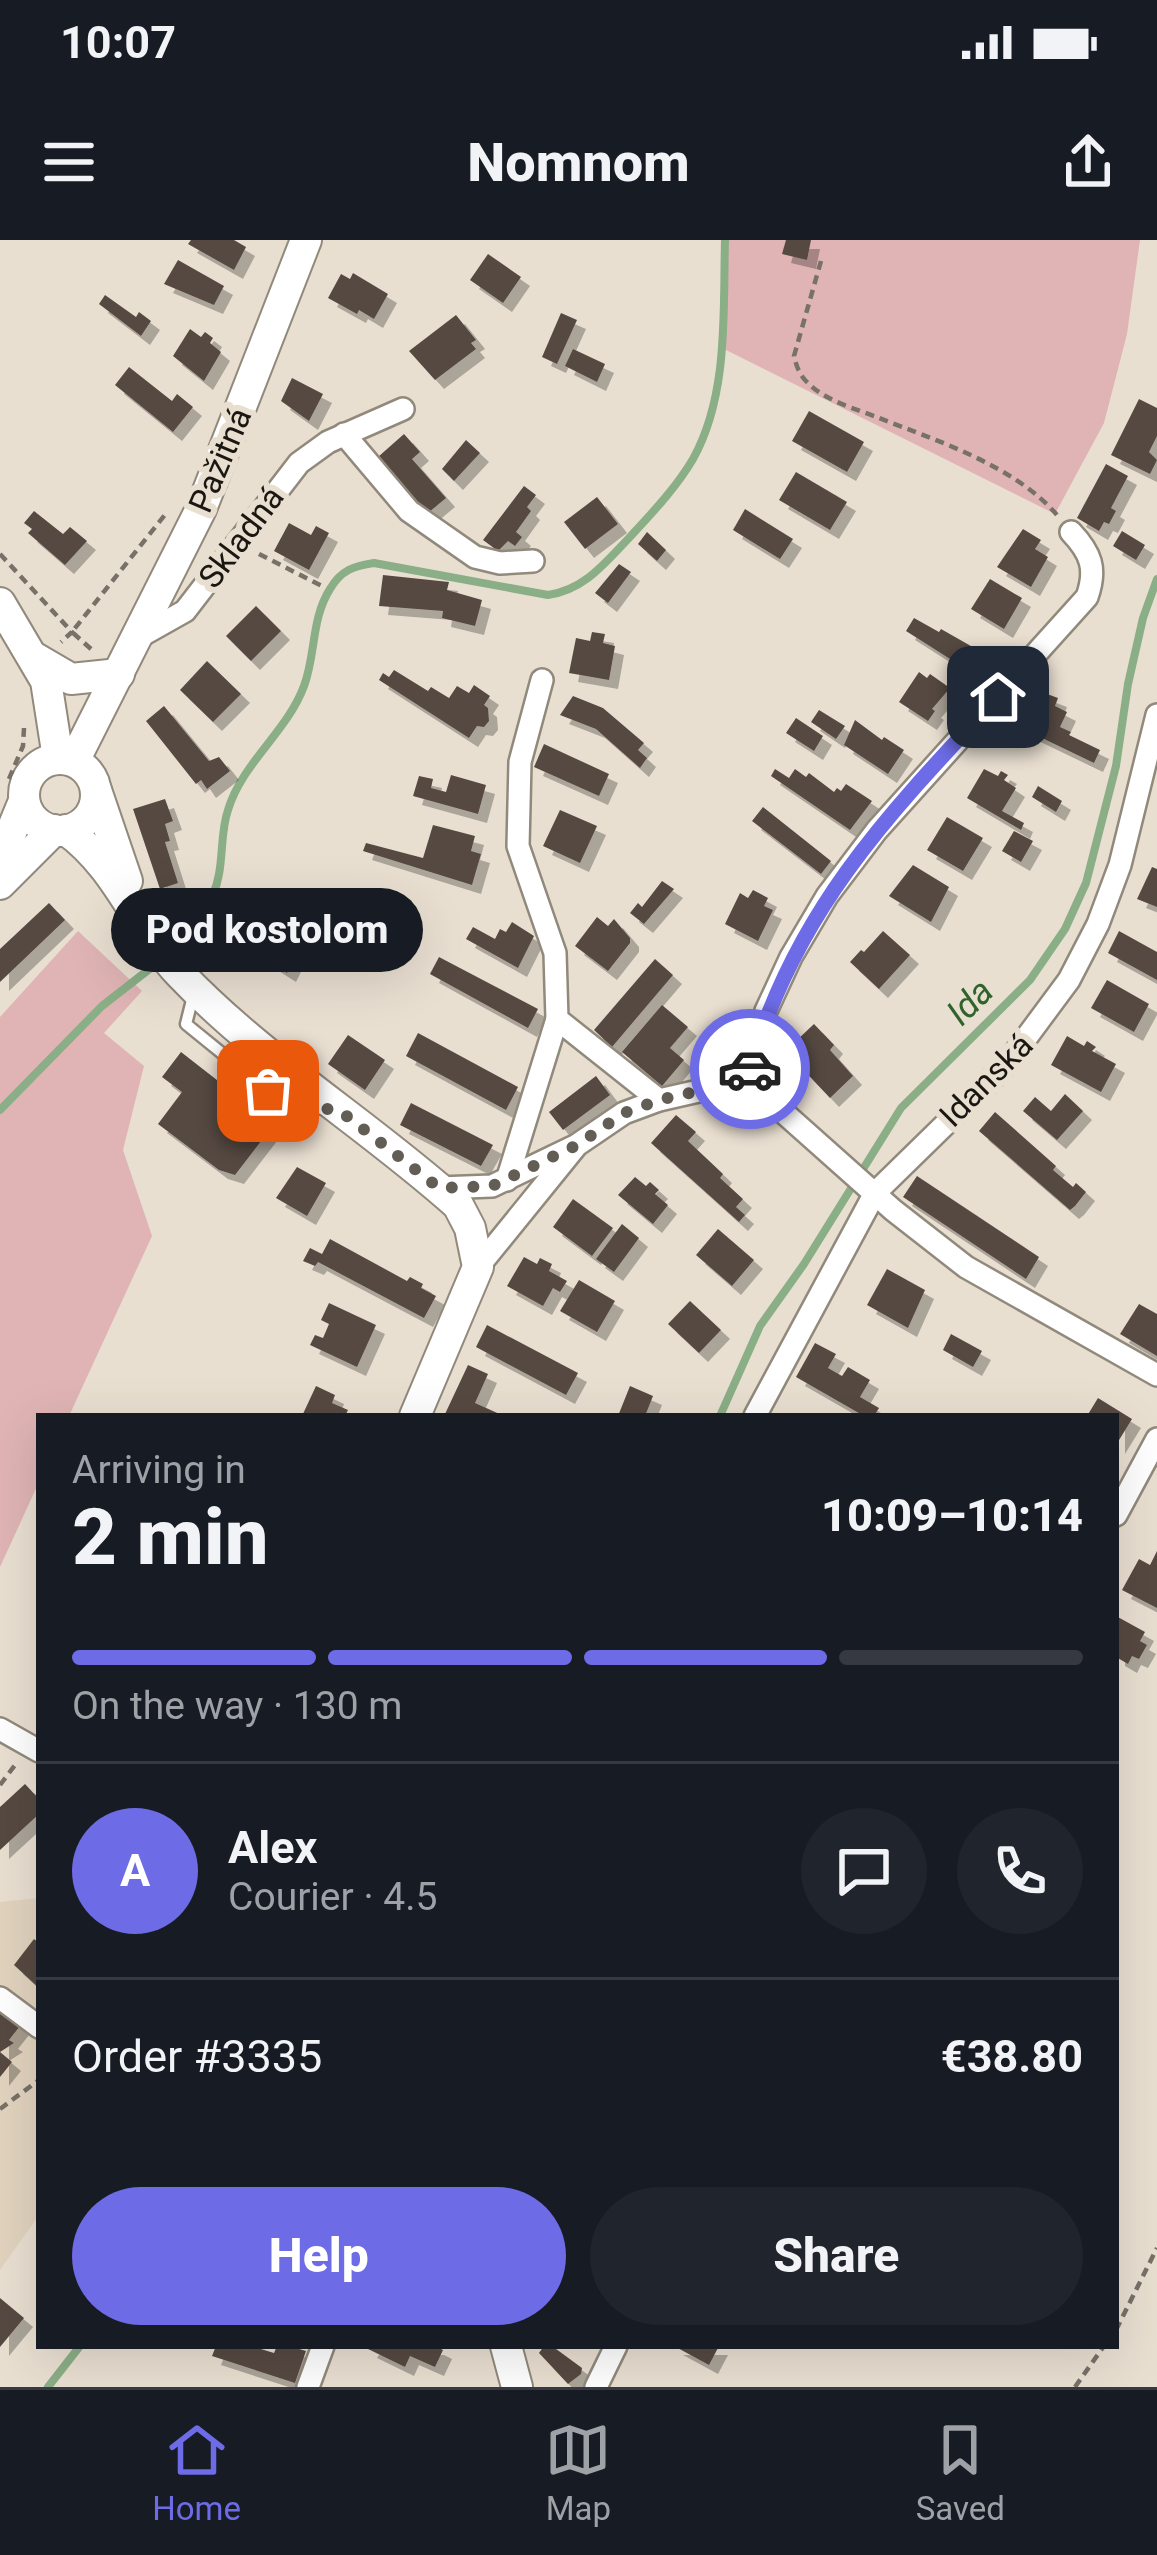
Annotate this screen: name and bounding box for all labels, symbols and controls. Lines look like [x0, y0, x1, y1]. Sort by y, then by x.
text: 10:07 [60, 16, 176, 69]
icon: menu [36, 129, 102, 195]
icon: share [1055, 129, 1121, 195]
text: Nomnom [467, 131, 690, 194]
street label: Pažitná [181, 402, 259, 518]
street label: Skladná [190, 479, 292, 595]
pin [947, 646, 1049, 748]
icon: home [965, 664, 1031, 730]
callout: Pod kostolom [112, 887, 424, 971]
text: Pod kostolom [146, 907, 388, 953]
water label: Ida [938, 970, 1002, 1034]
courier [690, 1009, 810, 1129]
street label: Idanská [931, 1025, 1041, 1135]
icon: car [717, 1036, 783, 1102]
pin [217, 1040, 319, 1142]
icon: bag [235, 1058, 301, 1124]
text: Arriving in [72, 1447, 246, 1493]
text: 10:09–10:14 [821, 1489, 1083, 1542]
text: 2 min [72, 1492, 269, 1583]
text: On the way · 130 m [72, 1683, 403, 1729]
button: chat [801, 1808, 927, 1934]
button: phone [957, 1808, 1083, 1934]
text: Alex [228, 1821, 317, 1874]
text: A [120, 1844, 150, 1897]
text: Courier · 4.5 [228, 1874, 437, 1920]
text: Order #3335 [72, 2030, 322, 2083]
text: €38.80 [941, 2030, 1083, 2083]
button: Help [72, 2187, 566, 2325]
button: Share [590, 2187, 1083, 2325]
tab: Home [152, 2417, 241, 2528]
tab: Map [545, 2417, 611, 2528]
tab: Saved [916, 2417, 1005, 2528]

